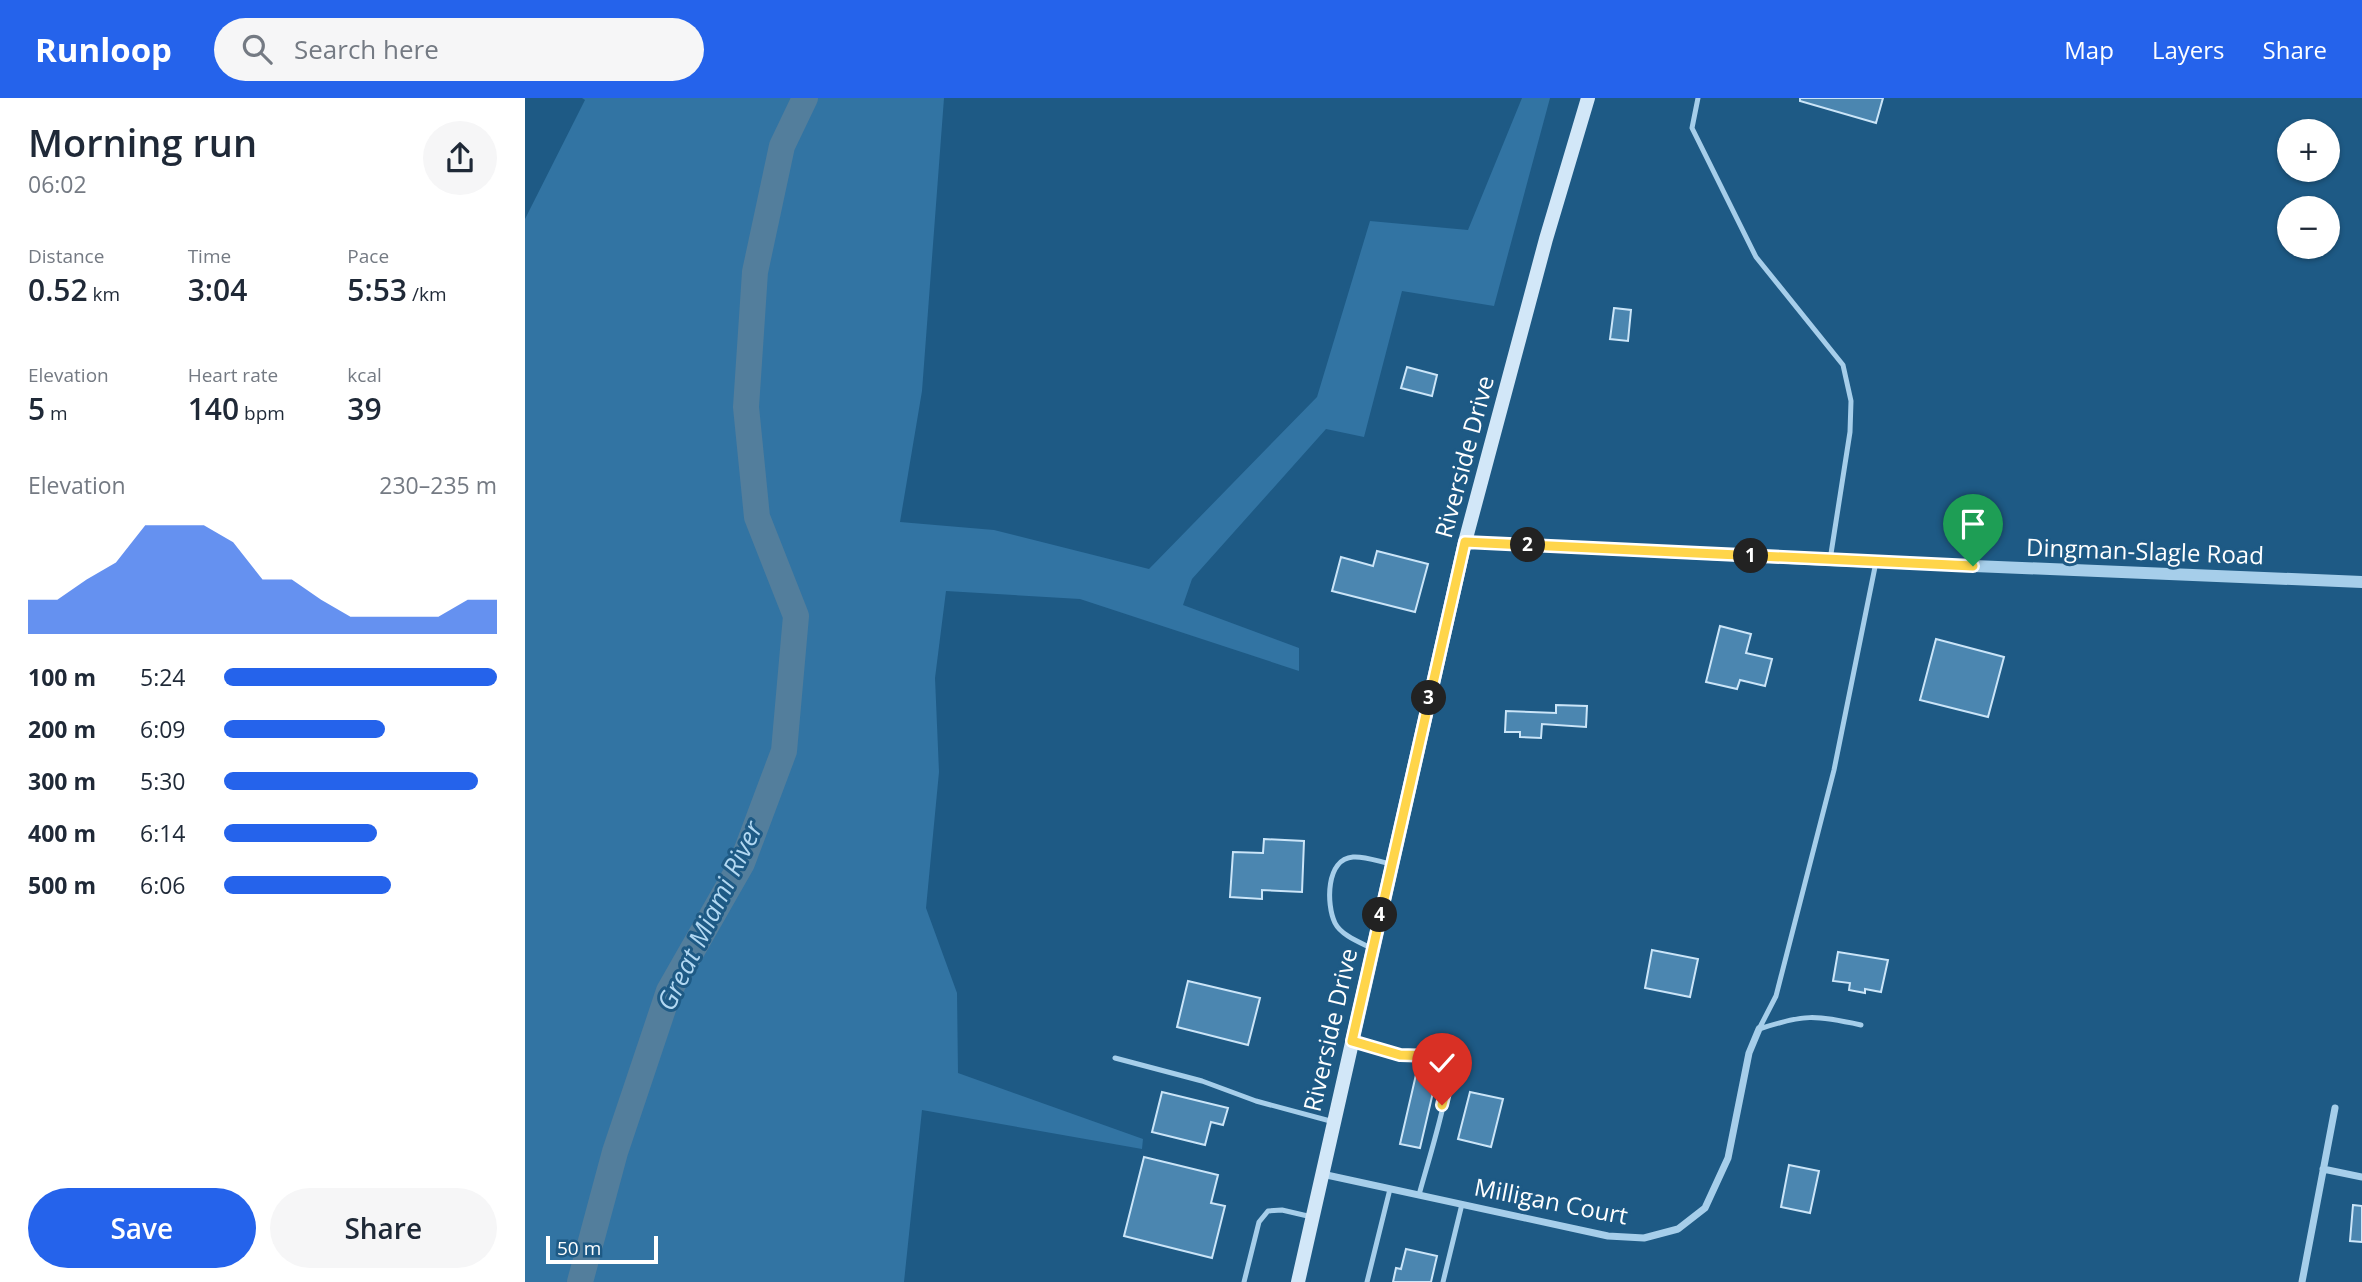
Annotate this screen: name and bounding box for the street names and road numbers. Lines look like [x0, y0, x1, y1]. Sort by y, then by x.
street label: Riverside Drive [1426, 372, 1501, 541]
street label: Dingman-Slagle Road [2026, 530, 2264, 571]
street label: Riverside Drive [1295, 945, 1364, 1115]
street label: Milligan Court [1472, 1169, 1631, 1232]

